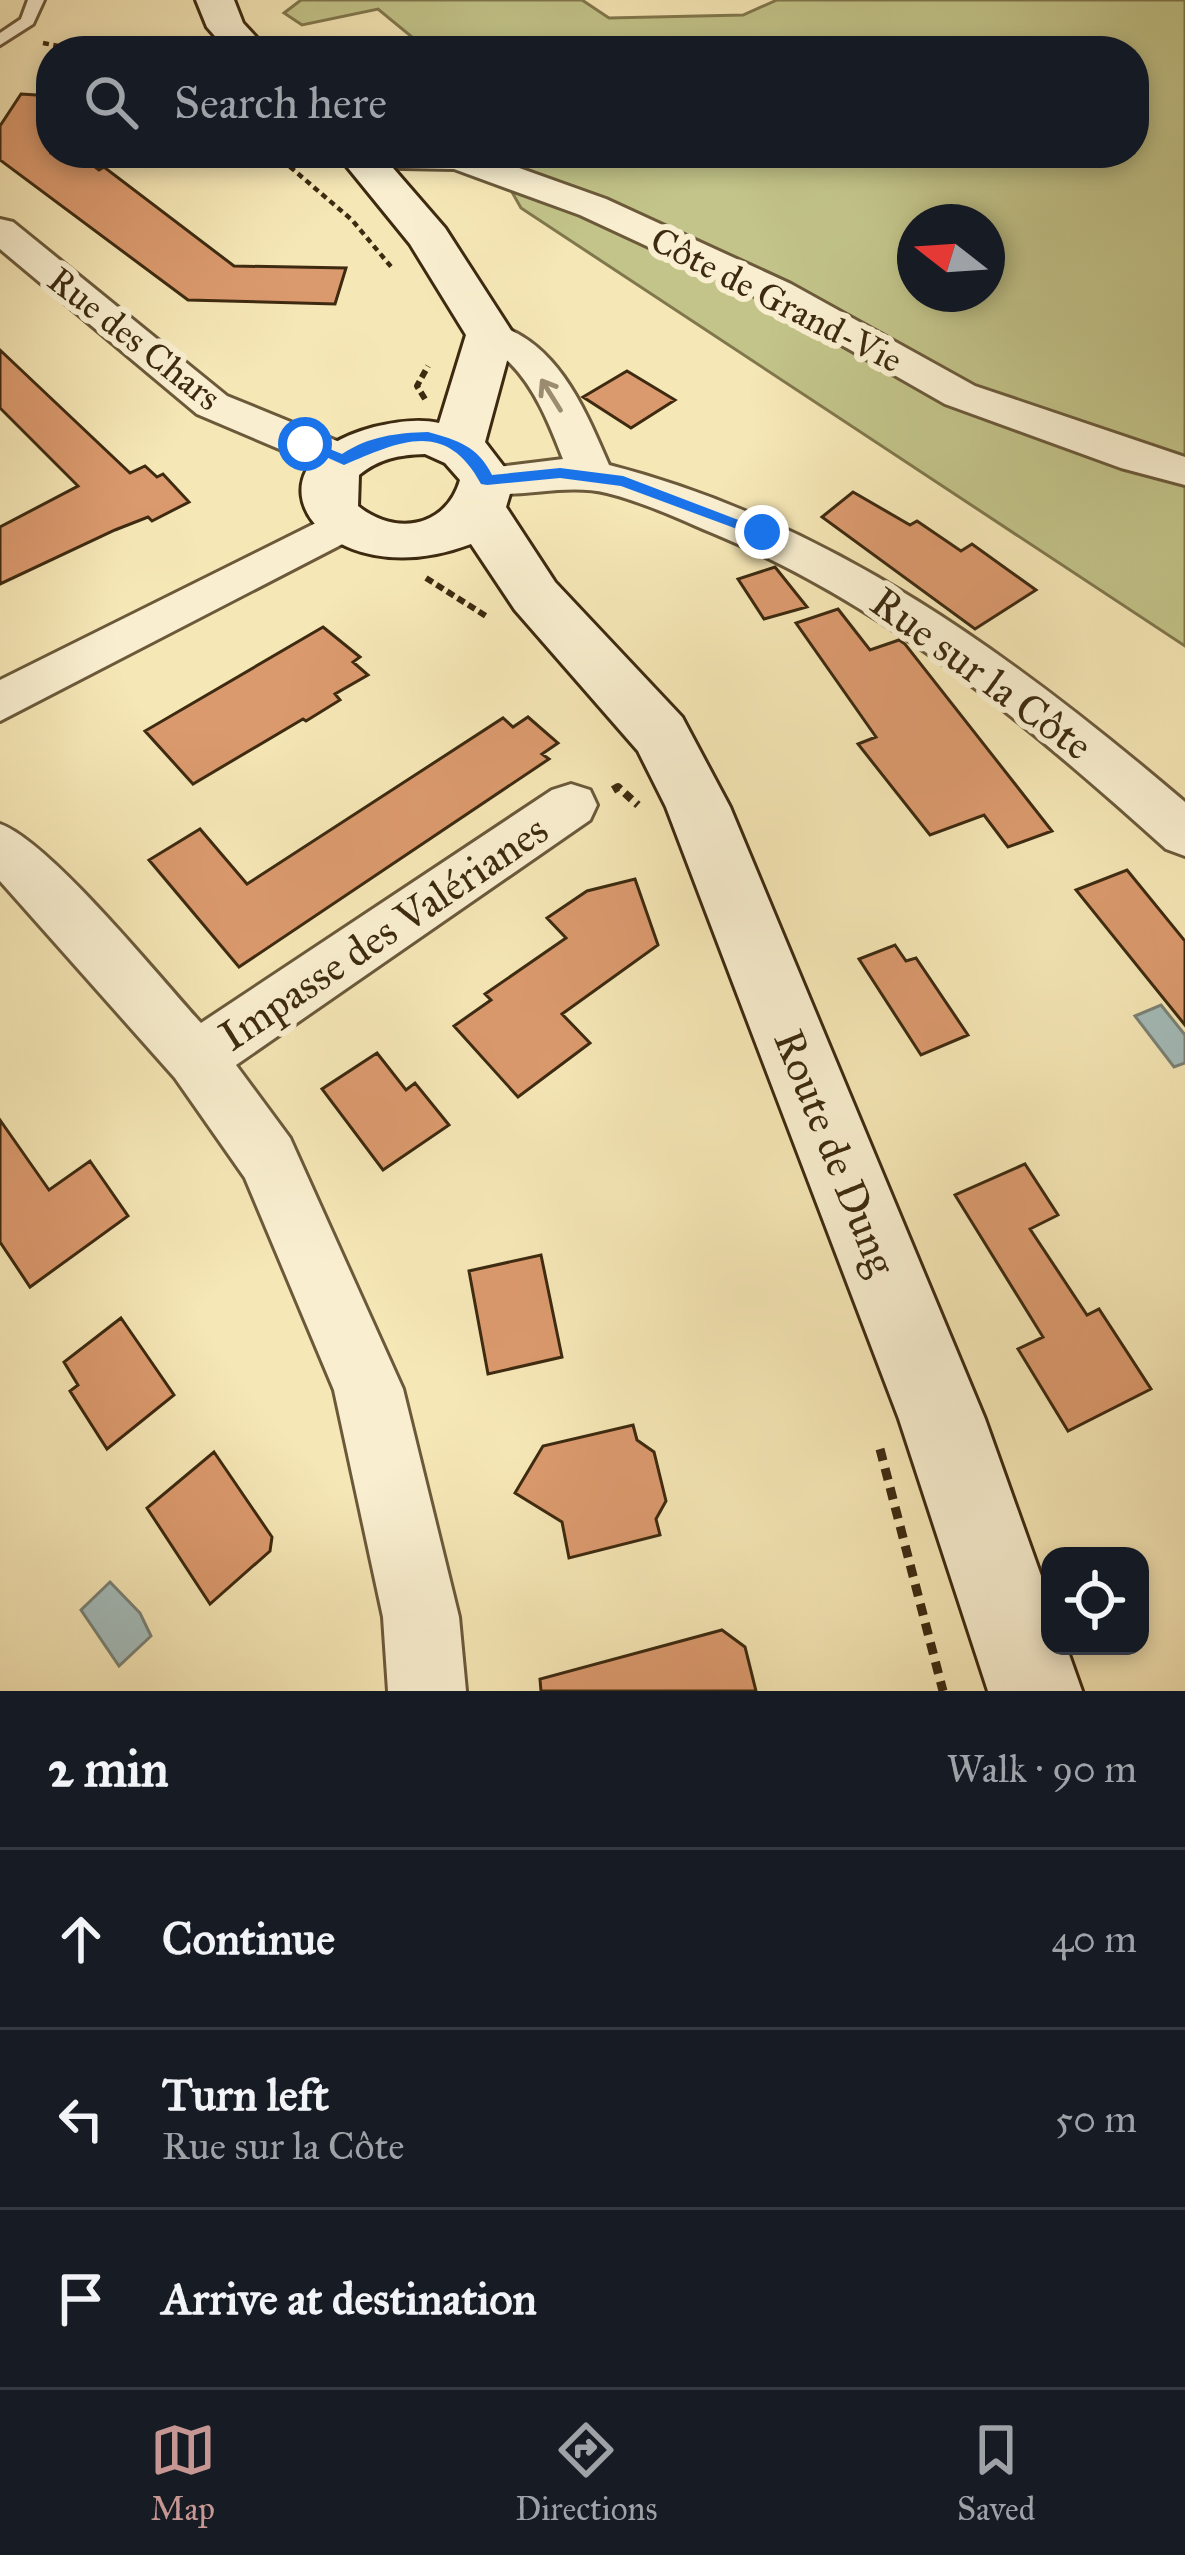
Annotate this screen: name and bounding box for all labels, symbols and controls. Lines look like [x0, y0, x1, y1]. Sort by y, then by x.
search box [36, 36, 1149, 168]
icon: search [78, 69, 144, 135]
text: Search here [174, 75, 387, 130]
north arrow [897, 204, 1005, 312]
street label: Côte de Grand-Vie [643, 218, 910, 382]
street label: Rue des Chars [39, 258, 230, 420]
one-way arrow [539, 379, 564, 413]
route start [278, 417, 332, 471]
route end [735, 505, 789, 559]
street label: Rue sur la Côte [860, 576, 1102, 772]
street label: Impasse des Valérianes [209, 804, 558, 1062]
street label: Route de Dung [762, 1022, 908, 1283]
map controls [1041, 1547, 1149, 1655]
button: locate [1041, 1547, 1149, 1655]
text: 2 min [48, 1738, 169, 1800]
text: Walk · 90 m [947, 1745, 1137, 1793]
icon: ahead [48, 1906, 114, 1972]
text: Continue [162, 1911, 335, 1966]
text: 40 m [1051, 1915, 1137, 1963]
text: Turn left [162, 2067, 329, 2122]
icon: left [48, 2086, 114, 2152]
text: 50 m [1055, 2095, 1137, 2143]
text: Rue sur la Côte [162, 2122, 405, 2170]
icon: arrive [48, 2266, 114, 2332]
text: Arrive at destination [162, 2271, 537, 2326]
tab: Map [150, 2417, 216, 2529]
tab: Directions [515, 2417, 657, 2529]
tab: Saved [957, 2417, 1035, 2529]

